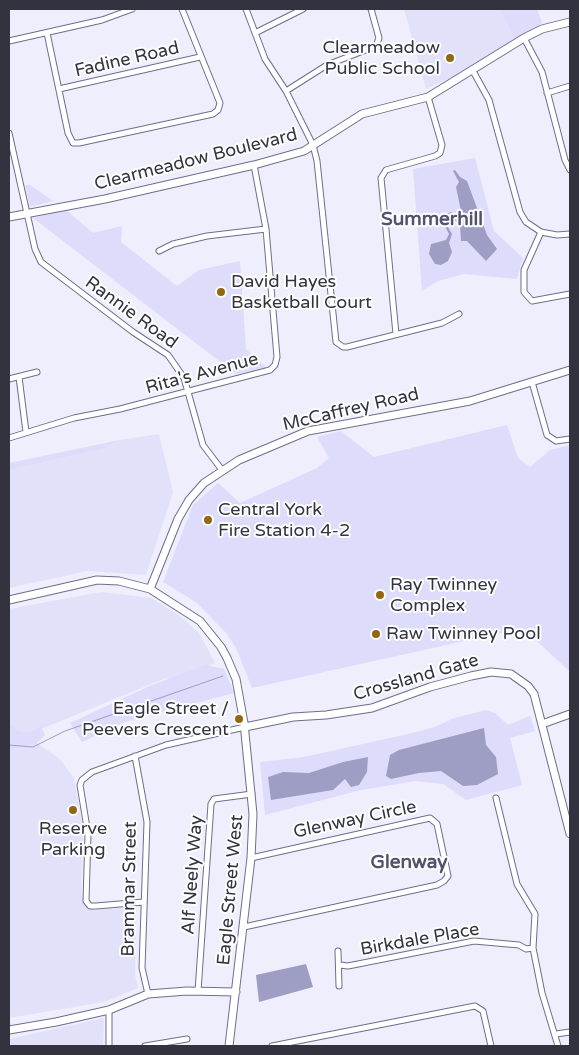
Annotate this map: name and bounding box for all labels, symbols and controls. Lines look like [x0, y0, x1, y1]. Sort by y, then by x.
street label: Fadine Road [73, 37, 181, 83]
place label: Clearmeadow Public School [323, 37, 440, 80]
marker: Clearmeadow Public School [444, 52, 456, 64]
street label: Clearmeadow Boulevard [92, 124, 300, 196]
district label: Summerhill [381, 209, 483, 231]
place label: David Hayes Basketball Court [231, 271, 372, 314]
street label: Rannie Road [80, 272, 182, 354]
marker: David Hayes Basketball Court [215, 286, 227, 298]
street label: Rita's Avenue [143, 349, 261, 399]
street label: McCaffrey Road [281, 384, 421, 436]
place label: Central York Fire Station 4-2 [218, 499, 350, 542]
marker: Central York Fire Station 4-2 [202, 514, 214, 526]
place label: Ray Twinney Complex [390, 574, 497, 616]
marker: Ray Twinney Complex [374, 589, 386, 601]
place label: Raw Twinney Pool [386, 623, 541, 645]
marker: Raw Twinney Pool [370, 628, 382, 640]
street label: Crossland Gate [351, 650, 481, 706]
place label: Eagle Street / Peevers Crescent [82, 698, 229, 741]
marker: Eagle Street / Peevers Crescent [233, 713, 245, 725]
street label: Glenway Circle [291, 796, 419, 844]
marker: Reserve Parking [67, 804, 79, 816]
street label: Alf Neely Way [178, 814, 208, 936]
street label: Eagle Street West [214, 814, 248, 966]
place label: Reserve Parking [39, 818, 107, 861]
street label: Brammar Street [118, 821, 142, 957]
district label: Glenway [371, 852, 447, 874]
street label: Birkdale Place [359, 919, 481, 961]

